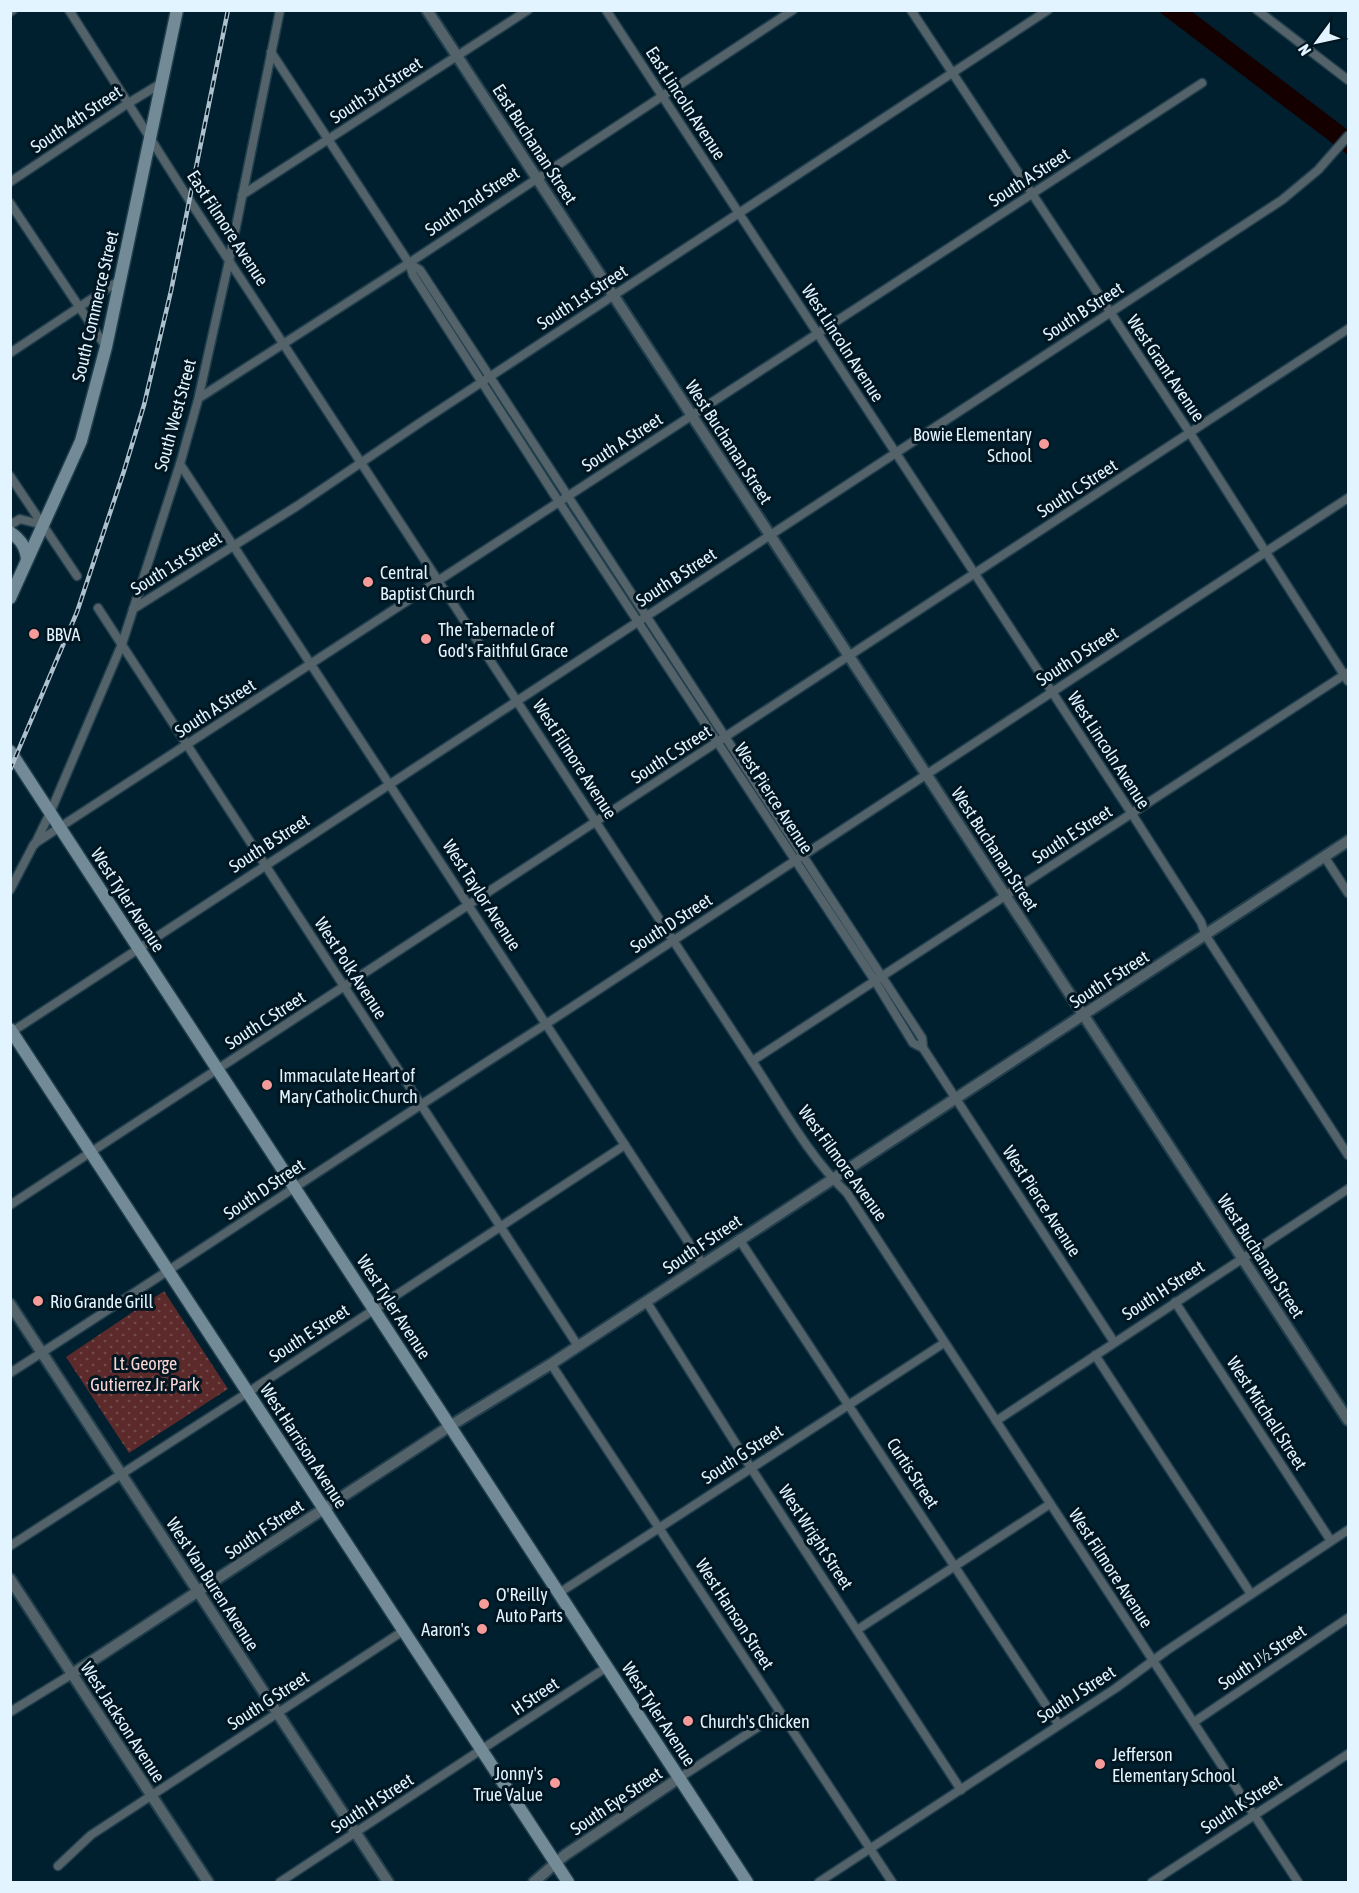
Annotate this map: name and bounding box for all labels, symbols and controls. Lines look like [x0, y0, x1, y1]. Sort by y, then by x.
north arrow [1287, 12, 1347, 72]
text: N [1294, 41, 1315, 59]
street label: East Lincoln Avenue [642, 42, 730, 164]
street label: South 3rd Street [326, 53, 426, 127]
street label: East Buchanan Street [488, 80, 582, 208]
street label: South 4th Street [26, 81, 126, 157]
street label: South A Street [985, 143, 1073, 211]
street label: South 2nd Street [421, 162, 523, 240]
street label: East Filmore Avenue [183, 166, 273, 290]
street label: South Commerce Street [67, 229, 123, 383]
street label: South 1st Street [533, 260, 631, 334]
street label: South B Street [1039, 277, 1127, 345]
street label: West Lincoln Avenue [797, 280, 889, 406]
street label: West Grant Avenue [1123, 311, 1209, 425]
street label: South West Street [150, 357, 200, 473]
street label: West Buchanan Street [681, 376, 777, 508]
street label: South A Street [578, 408, 666, 476]
place label: Bowie Elementary School [913, 424, 1032, 466]
marker: Bowie Elementary School [1037, 437, 1051, 451]
street label: South C Street [1033, 454, 1121, 522]
street label: South 1st Street [127, 527, 225, 599]
street label: South B Street [632, 543, 720, 611]
place label: Central Baptist Church [380, 562, 475, 604]
marker: Central Baptist Church [361, 575, 375, 589]
place label: The Tabernacle of God's Faithful Grace [438, 619, 568, 661]
street label: South D Street [1032, 622, 1122, 690]
place label: BBVA [46, 624, 81, 645]
marker: BBVA [27, 627, 41, 641]
marker: The Tabernacle of God's Faithful Grace [419, 632, 433, 646]
street label: South A Street [171, 674, 259, 742]
street label: West Lincoln Avenue [1063, 687, 1155, 813]
street label: West Filmore Avenue [529, 695, 621, 823]
street label: South C Street [627, 720, 715, 788]
street label: West Pierce Avenue [730, 739, 818, 857]
street label: West Buchanan Street [947, 783, 1043, 915]
street label: South E Street [1028, 800, 1116, 868]
street label: South B Street [225, 809, 313, 877]
street label: West Taylor Avenue [438, 836, 526, 954]
street label: West Tyler Avenue [87, 844, 169, 956]
street label: South D Street [626, 889, 716, 957]
street label: West Polk Avenue [310, 913, 392, 1023]
street label: South F Street [1065, 946, 1153, 1012]
street label: South C Street [221, 986, 309, 1054]
place label: Immaculate Heart of Mary Catholic Church [279, 1065, 418, 1107]
marker: Immaculate Heart of Mary Catholic Church [260, 1078, 274, 1092]
street label: West Filmore Avenue [794, 1101, 892, 1225]
street label: West Pierce Avenue [998, 1142, 1086, 1260]
street label: South D Street [220, 1154, 308, 1224]
street label: West Buchanan Street [1213, 1190, 1309, 1322]
street label: South F Street [659, 1210, 745, 1278]
street label: West Tyler Avenue [353, 1251, 435, 1363]
street label: South H Street [1118, 1256, 1208, 1324]
place label: Rio Grande Grill [50, 1291, 154, 1312]
marker: Rio Grande Grill [31, 1294, 45, 1308]
street label: South E Street [265, 1299, 353, 1367]
street label: West Mitchell Street [1223, 1352, 1311, 1474]
park label: Lt. George Gutierrez Jr. Park [90, 1353, 200, 1395]
street label: West Harrison Avenue [256, 1380, 352, 1512]
street label: South G Street [697, 1420, 787, 1488]
street label: Curtis Street [883, 1434, 943, 1512]
street label: West Wright Street [774, 1481, 858, 1593]
street label: South F Street [221, 1495, 307, 1563]
street label: West Filmore Avenue [1065, 1504, 1157, 1632]
street label: West Van Buren Avenue [162, 1514, 264, 1654]
street label: West Hanson Street [691, 1555, 779, 1673]
place label: O'Reilly Auto Parts [496, 1584, 563, 1626]
marker: O'Reilly Auto Parts [477, 1597, 491, 1611]
place label: Aaron's [421, 1619, 470, 1640]
street label: South J½ Street [1214, 1620, 1310, 1694]
marker: Aaron's [475, 1622, 489, 1636]
street label: West Jackson Avenue [76, 1658, 170, 1786]
street label: West Tyler Avenue [618, 1658, 700, 1770]
street label: South J Street [1033, 1661, 1119, 1727]
street label: South G Street [223, 1666, 313, 1734]
street label: H Street [507, 1673, 563, 1719]
place label: Church's Chicken [700, 1711, 810, 1732]
marker: Church's Chicken [681, 1714, 695, 1728]
place label: Jefferson Elementary School [1112, 1744, 1236, 1786]
marker: Jefferson Elementary School [1093, 1757, 1107, 1771]
place label: Jonny's True Value [473, 1763, 543, 1805]
street label: South Eye Street [566, 1763, 666, 1839]
street label: South H Street [327, 1769, 417, 1837]
street label: South K Street [1197, 1770, 1285, 1838]
marker: Jonny's True Value [548, 1776, 562, 1790]

